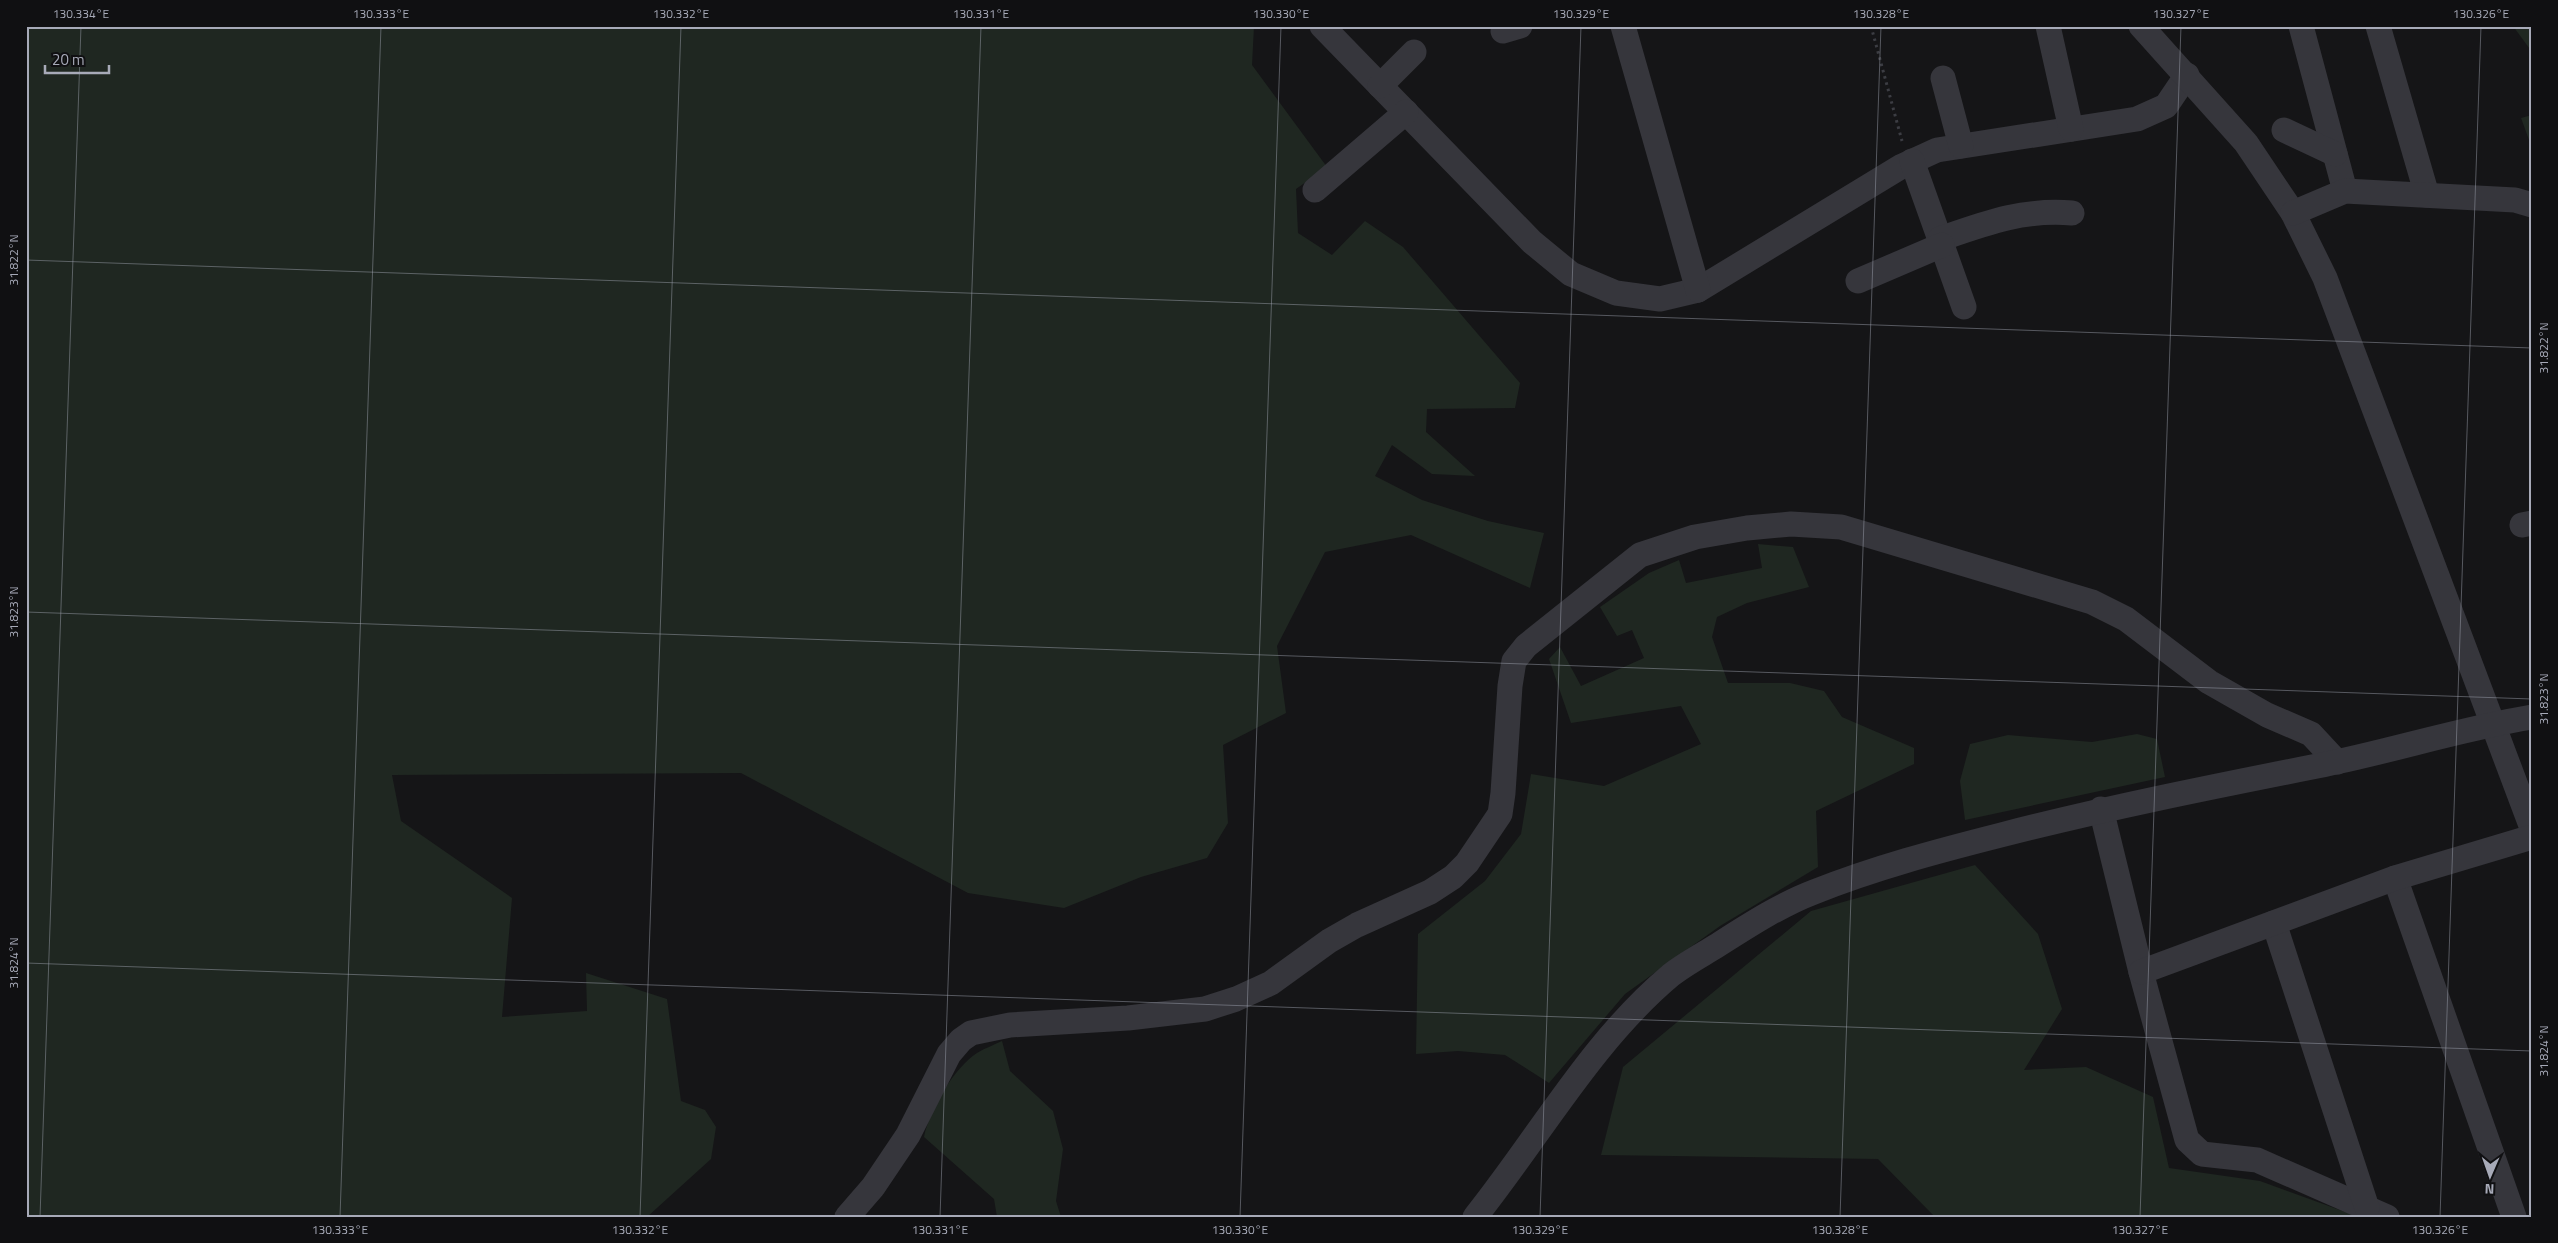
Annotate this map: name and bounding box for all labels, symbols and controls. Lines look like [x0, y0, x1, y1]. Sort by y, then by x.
text: 130.334°E [53, 4, 109, 23]
text: 130.333°E [353, 4, 409, 23]
text: 130.332°E [653, 4, 709, 23]
text: 130.331°E [953, 4, 1009, 23]
text: 130.330°E [1253, 4, 1309, 23]
text: 130.329°E [1553, 4, 1609, 23]
text: 130.328°E [1853, 4, 1909, 23]
text: 130.327°E [2153, 4, 2209, 23]
text: 130.326°E [2453, 4, 2509, 23]
scale bar [45, 42, 109, 74]
text: 20 m [52, 48, 85, 71]
text: 31.822°N [4, 234, 23, 286]
text: 31.822°N [2534, 322, 2553, 374]
text: 31.823°N [4, 586, 23, 638]
text: 31.823°N [2534, 673, 2553, 725]
text: 31.824°N [4, 937, 23, 989]
text: 31.824°N [2534, 1025, 2553, 1077]
north arrow [2466, 1150, 2516, 1200]
text: N [2484, 1179, 2495, 1200]
text: 130.333°E [312, 1220, 368, 1239]
text: 130.332°E [612, 1220, 668, 1239]
text: 130.331°E [912, 1220, 968, 1239]
text: 130.330°E [1212, 1220, 1268, 1239]
text: 130.329°E [1512, 1220, 1568, 1239]
text: 130.328°E [1812, 1220, 1868, 1239]
text: 130.327°E [2112, 1220, 2168, 1239]
text: 130.326°E [2412, 1220, 2468, 1239]

